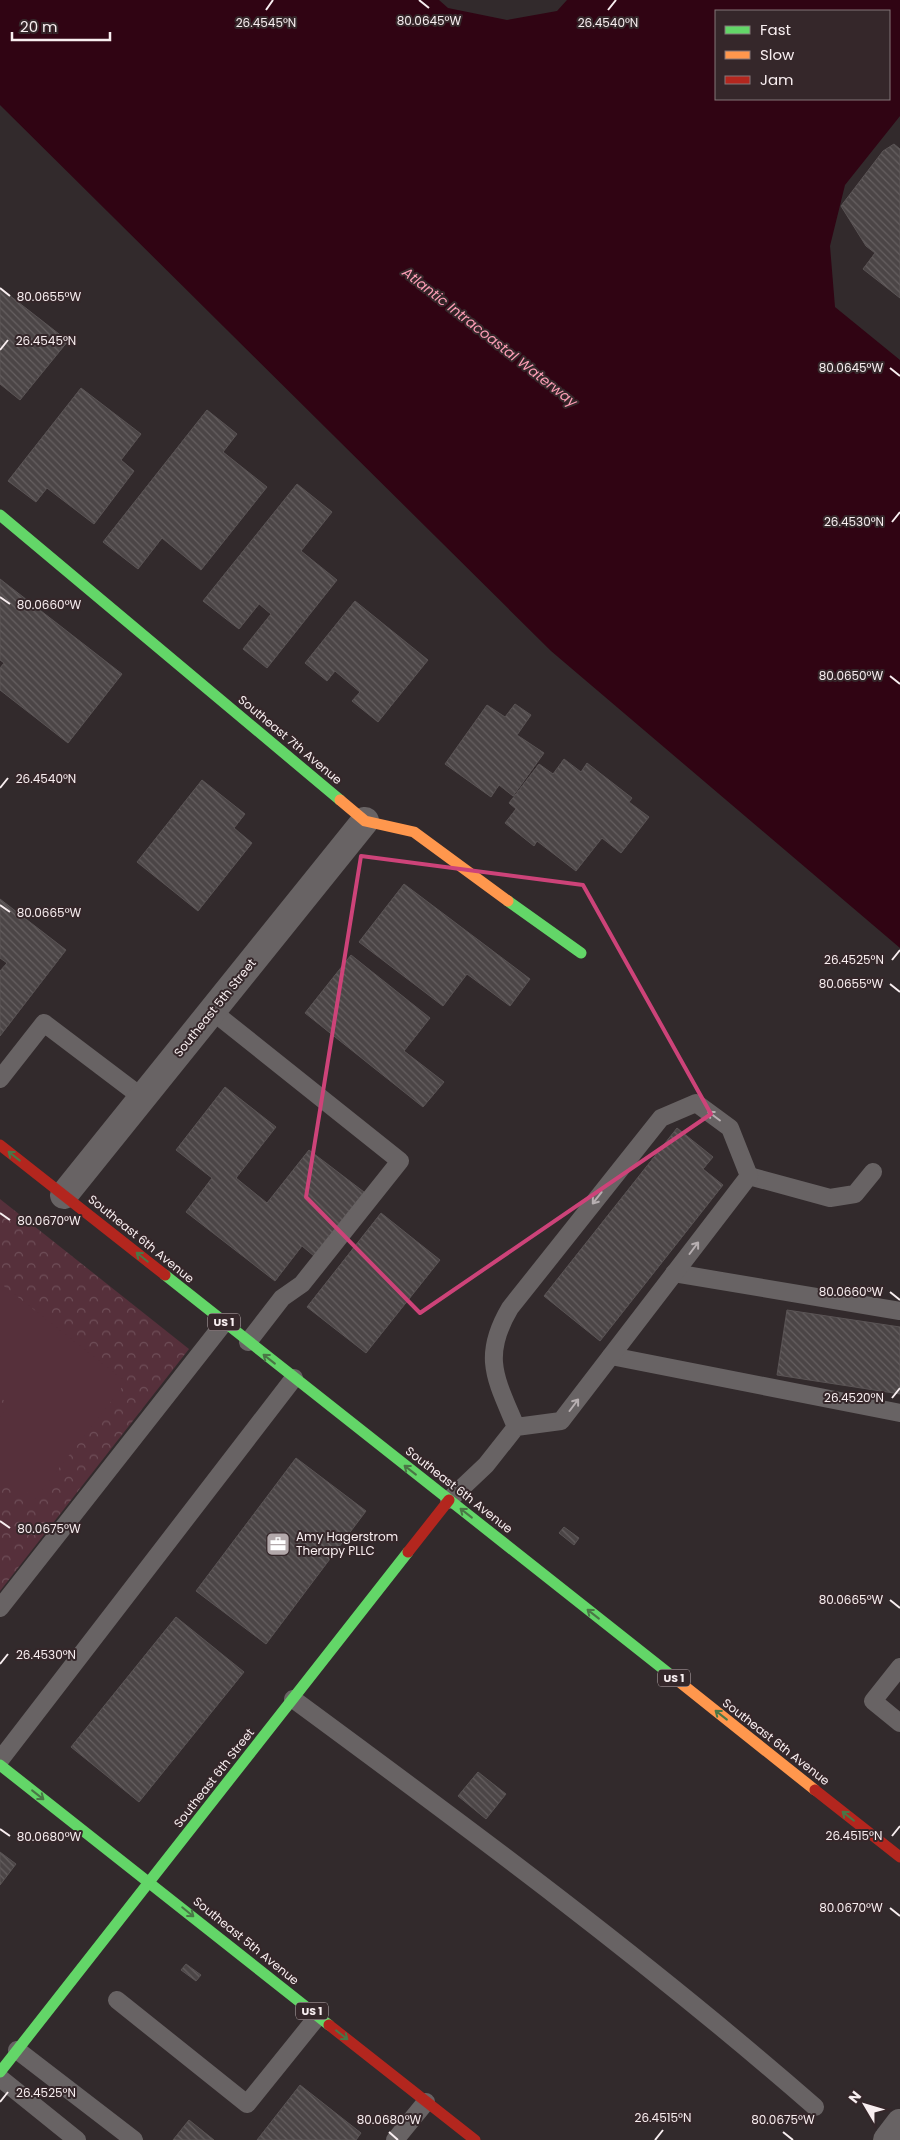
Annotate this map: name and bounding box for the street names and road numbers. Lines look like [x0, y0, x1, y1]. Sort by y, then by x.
street label: Southeast 7th Avenue [235, 691, 346, 788]
street label: Southeast 5th Street [170, 955, 260, 1060]
street label: Southeast 6th Avenue [85, 1191, 198, 1287]
road number: US 1 [208, 1314, 240, 1330]
street label: Southeast 6th Avenue [402, 1442, 516, 1537]
road number: US 1 [658, 1670, 690, 1686]
street label: Southeast 6th Avenue [719, 1694, 833, 1789]
street label: Southeast 6th Street [169, 1724, 258, 1831]
street label: Southeast 5th Avenue [190, 1893, 303, 1989]
road number: US 1 [296, 2002, 328, 2020]

